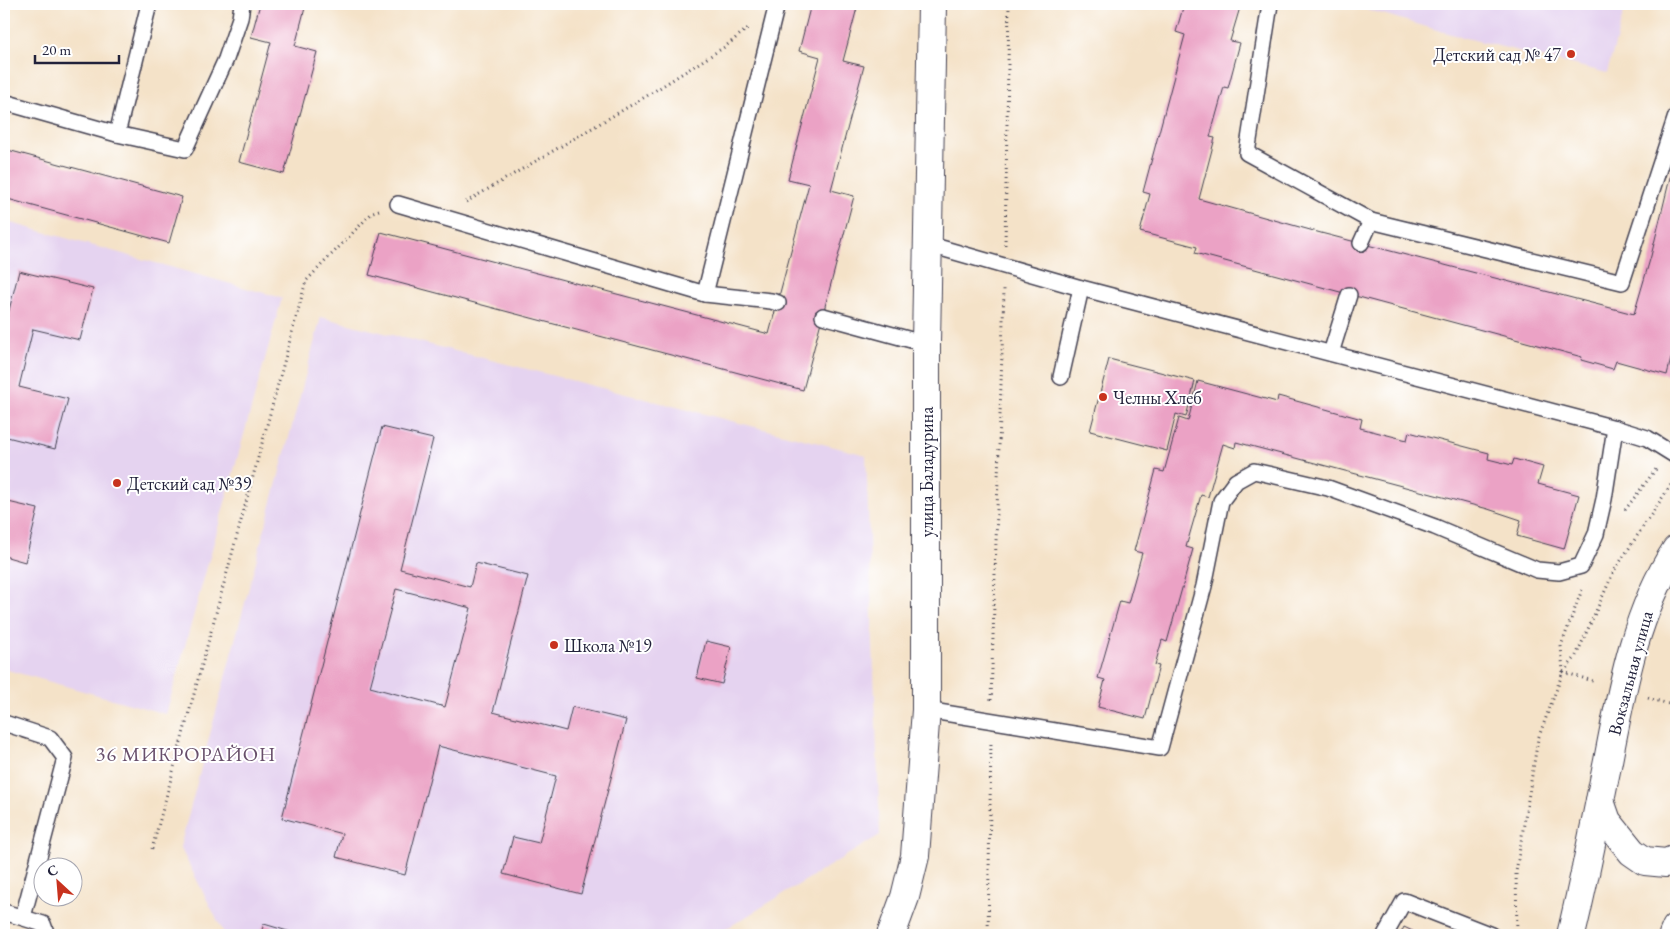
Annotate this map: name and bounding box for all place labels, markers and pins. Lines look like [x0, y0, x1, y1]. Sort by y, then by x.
place label: Детский сад № 47 [1433, 43, 1561, 66]
marker: Детский сад № 47 [1565, 48, 1577, 60]
place label: Челны Хлеб [1113, 386, 1202, 409]
marker: Челны Хлеб [1097, 391, 1109, 403]
place label: Детский сад №39 [127, 472, 252, 495]
marker: Детский сад №39 [111, 477, 123, 489]
place label: Школа №19 [564, 634, 652, 657]
marker: Школа №19 [548, 639, 560, 651]

